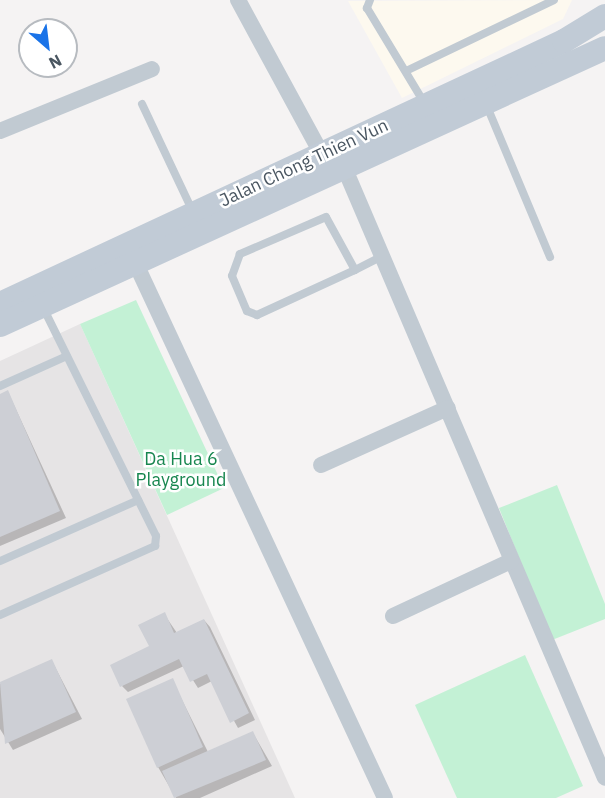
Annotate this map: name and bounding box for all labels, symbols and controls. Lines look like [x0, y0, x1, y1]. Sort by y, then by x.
north arrow [18, 18, 78, 78]
text: N [46, 51, 65, 74]
street label: Jalan Chong Thien Vun [216, 114, 392, 212]
park label: Da Hua 6 Playground [136, 449, 226, 492]

